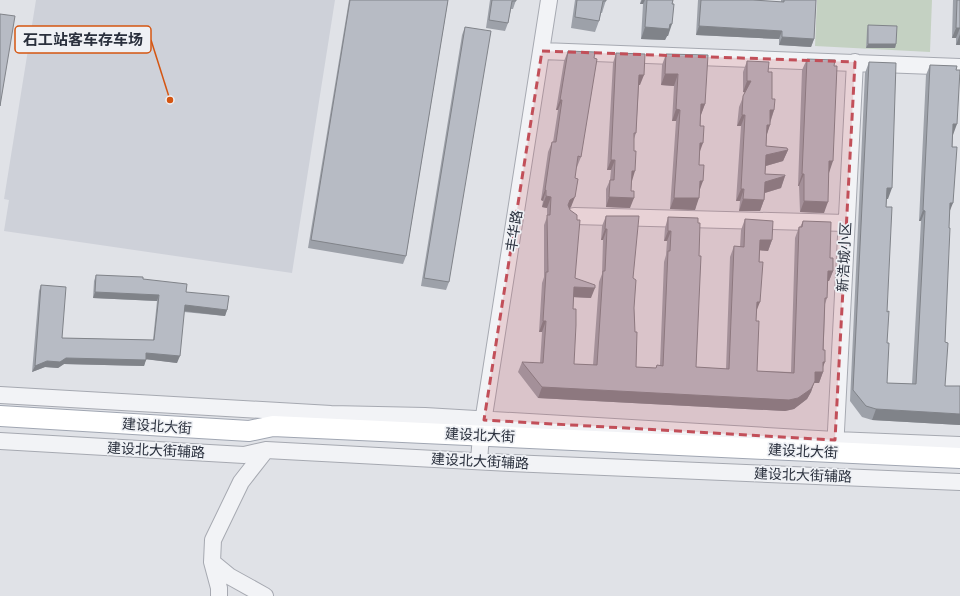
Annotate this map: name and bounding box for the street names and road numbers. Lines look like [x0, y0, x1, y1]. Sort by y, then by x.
street label: 丰华路 [502, 209, 526, 253]
street label: 新浩城小区 [833, 222, 855, 292]
street label: 建设北大街 [121, 415, 193, 437]
street label: 建设北大街 [445, 424, 515, 446]
street label: 建设北大街辅路 [107, 438, 205, 462]
street label: 建设北大街 [768, 440, 838, 462]
street label: 建设北大街辅路 [431, 449, 529, 473]
street label: 建设北大街辅路 [754, 464, 852, 486]

